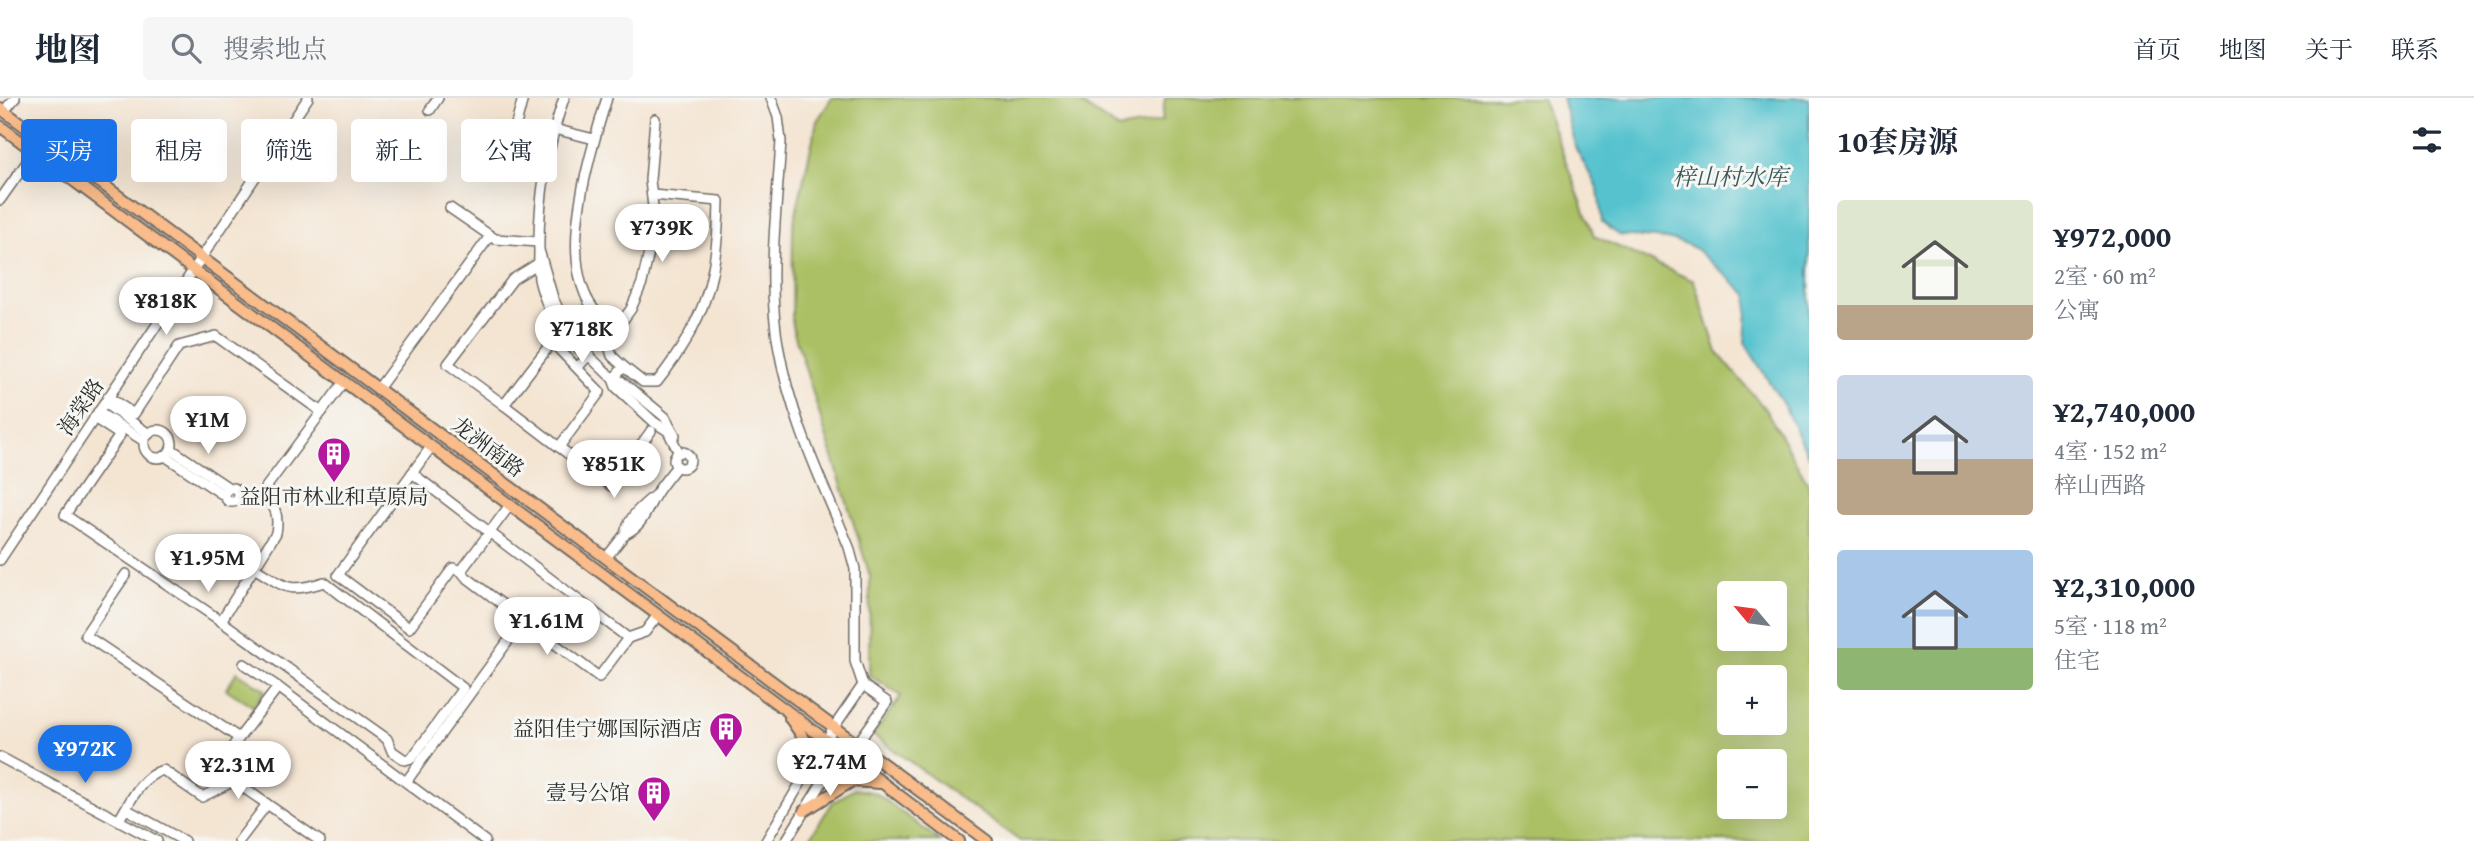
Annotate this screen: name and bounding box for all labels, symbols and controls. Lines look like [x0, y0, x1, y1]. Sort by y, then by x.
search box [143, 17, 633, 80]
text: 地图 [35, 25, 101, 73]
icon: search [167, 29, 205, 67]
text: 搜索地点 [223, 29, 327, 68]
text: 首页 [2133, 32, 2181, 67]
text: 地图 [2219, 32, 2267, 67]
text: 关于 [2305, 32, 2353, 67]
text: 联系 [2391, 32, 2439, 67]
chip: 买房 [21, 119, 117, 182]
chip: 租房 [131, 119, 227, 182]
chip: 筛选 [241, 119, 337, 182]
chip: 新上 [351, 119, 447, 182]
chip: 公寓 [461, 119, 557, 182]
text: 10套房源 [1837, 119, 1958, 163]
icon: filters [2408, 121, 2446, 159]
water label: 梓山村水库 [1673, 160, 1792, 193]
pin: ¥739K [613, 204, 711, 264]
text: ¥739K [631, 210, 693, 243]
text: ¥972,000 [2054, 214, 2171, 258]
icon: home [1893, 228, 1977, 312]
text: 2室 · 60 m² [2054, 259, 2156, 292]
pin: ¥818K [117, 278, 215, 337]
text: ¥818K [135, 283, 197, 316]
text: 公寓 [2054, 293, 2100, 326]
pin: ¥718K [533, 306, 631, 365]
text: ¥718K [551, 311, 613, 344]
street label: 海棠路 [50, 372, 111, 442]
text: ¥2,740,000 [2054, 389, 2195, 433]
pin: ¥1M [174, 396, 242, 456]
text: ¥1M [186, 402, 230, 435]
icon: home [1893, 403, 1977, 487]
street label: 龙洲南路 [445, 409, 531, 484]
text: 4室 · 152 m² [2054, 434, 2167, 467]
building icon: 益阳市林业和草原局 [315, 435, 353, 484]
pin: ¥851K [565, 440, 663, 500]
text: ¥851K [583, 446, 645, 479]
text: 梓山西路 [2054, 468, 2146, 501]
place label: 益阳市林业和草原局 [240, 481, 429, 512]
pin: ¥1.95M [151, 534, 265, 594]
text: ¥1.95M [171, 540, 245, 573]
text: ¥2,310,000 [2054, 564, 2195, 608]
icon: home [1893, 578, 1977, 662]
north arrow [1717, 581, 1787, 651]
map controls [1717, 581, 1787, 819]
pin: ¥1.61M [490, 598, 604, 657]
text: ¥1.61M [510, 603, 584, 636]
text: 5室 · 118 m² [2054, 609, 2167, 642]
text: 住宅 [2054, 643, 2100, 676]
button: + [1717, 665, 1787, 735]
building icon: 益阳佳宁娜国际酒店 [707, 710, 745, 759]
place label: 益阳佳宁娜国际酒店 [513, 713, 702, 744]
pin: ¥972K [36, 726, 134, 785]
text: ¥972K [54, 731, 116, 764]
pin: ¥2.74M [773, 738, 887, 798]
pin: ¥2.31M [181, 742, 295, 801]
text: ¥2.74M [793, 744, 867, 777]
text: ¥2.31M [201, 747, 275, 780]
button: − [1717, 749, 1787, 819]
building icon: 壹号公馆 [635, 774, 673, 823]
place label: 壹号公馆 [546, 777, 630, 808]

